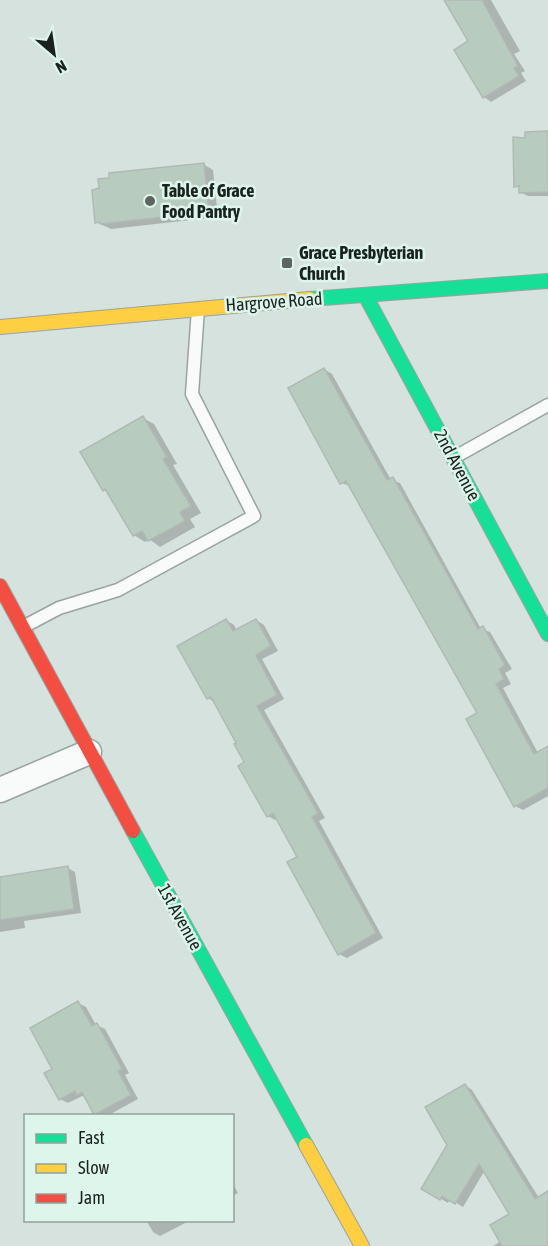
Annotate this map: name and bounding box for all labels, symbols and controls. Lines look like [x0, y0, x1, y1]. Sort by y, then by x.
north arrow [24, 24, 84, 84]
text: N [53, 57, 70, 77]
place label: Table of Grace Food Pantry [162, 180, 254, 222]
marker: Table of Grace Food Pantry [143, 194, 157, 208]
place label: Grace Presbyterian Church [299, 242, 424, 284]
marker: Grace Presbyterian Church [280, 256, 294, 270]
street label: Hargrove Road [225, 288, 323, 315]
street label: 2nd Avenue [430, 425, 485, 504]
street label: 1st Avenue [154, 880, 207, 953]
legend [24, 1114, 234, 1222]
text: Fast [78, 1127, 105, 1148]
text: Slow [78, 1157, 109, 1178]
text: Jam [78, 1187, 105, 1208]

